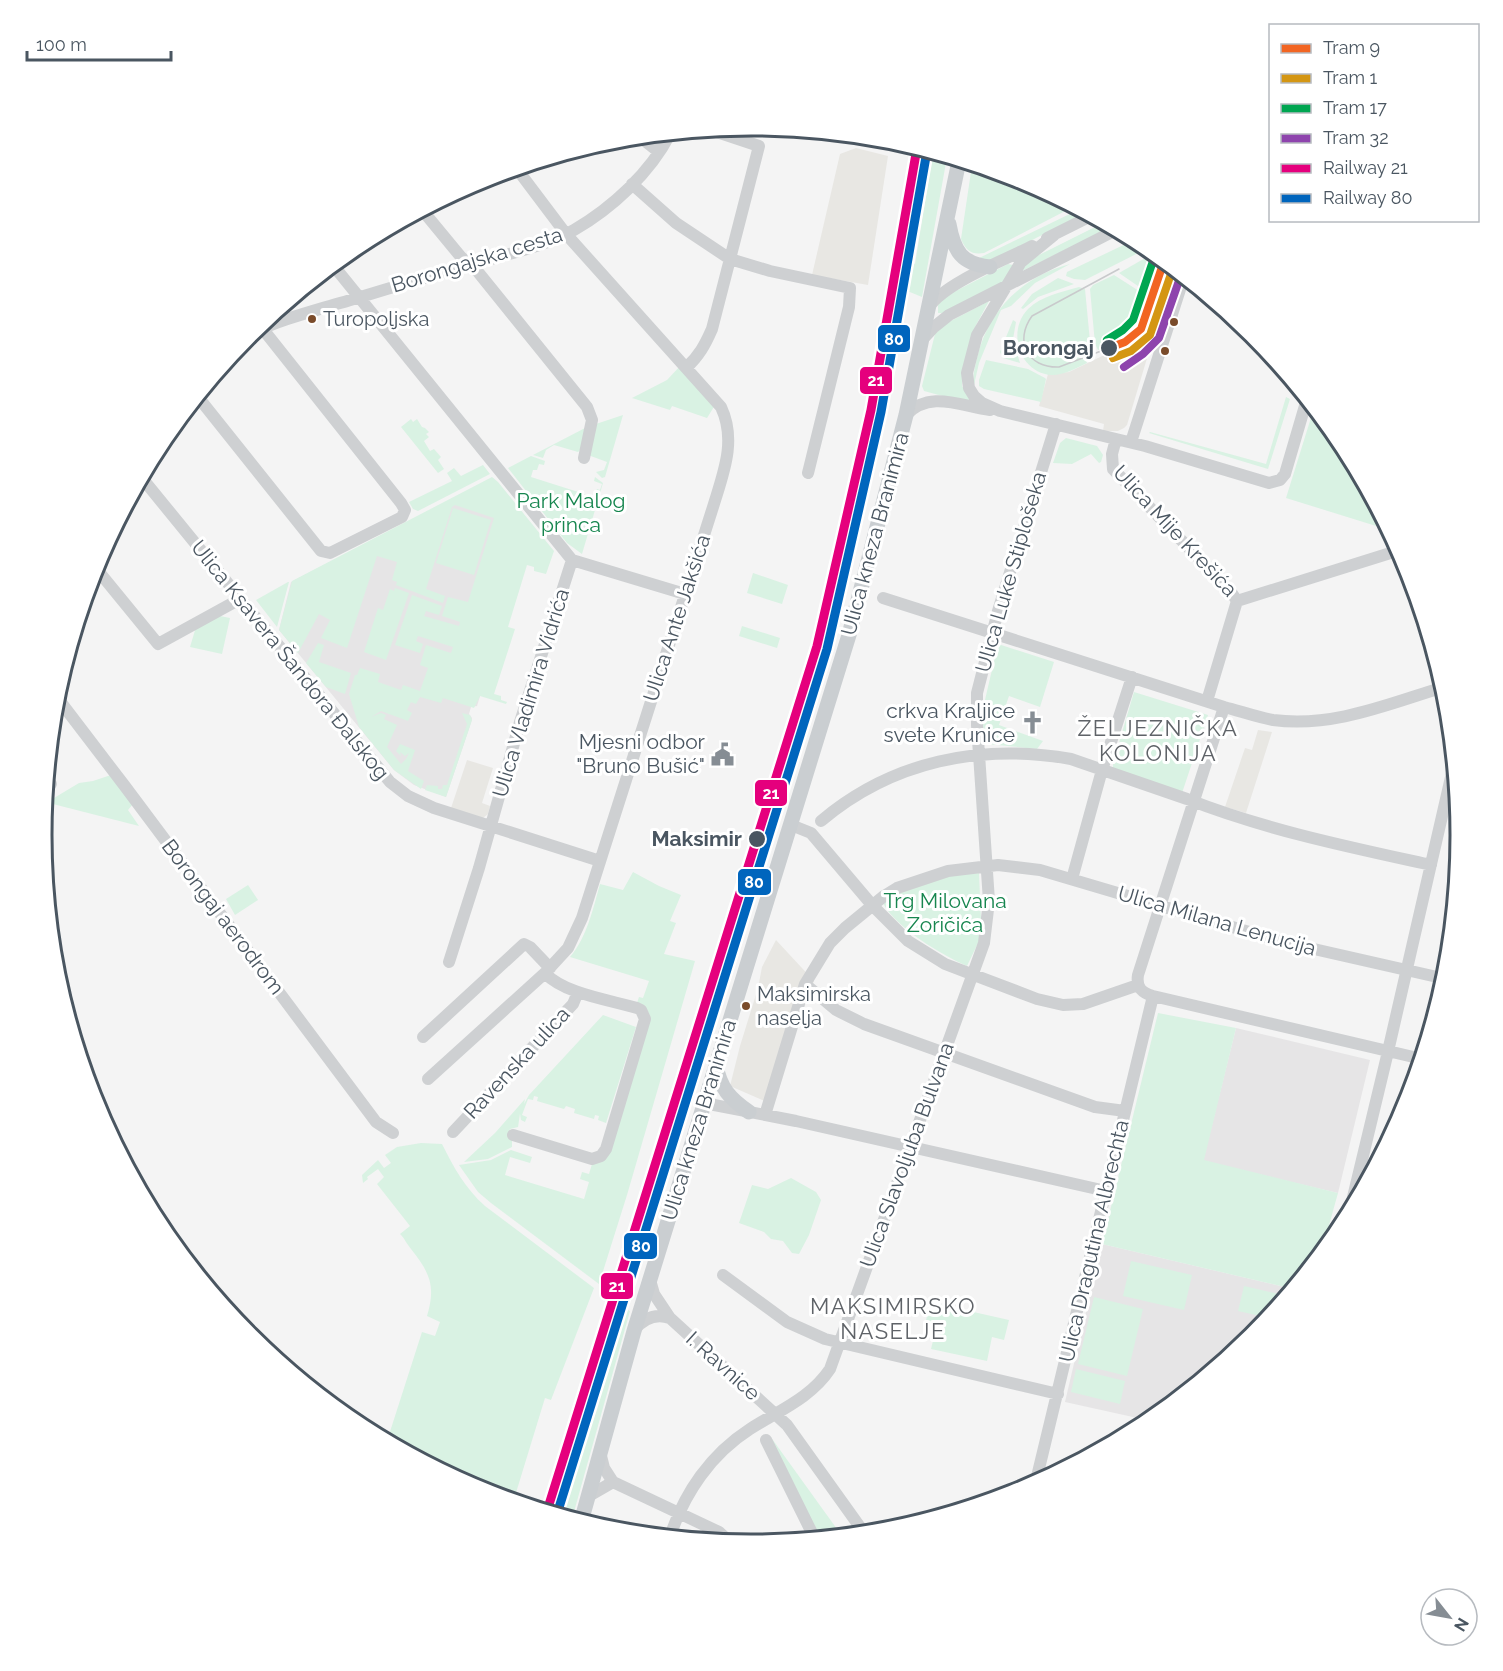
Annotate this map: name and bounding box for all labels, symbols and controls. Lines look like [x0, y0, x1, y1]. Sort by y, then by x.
scale bar [27, 24, 171, 62]
legend [1269, 24, 1479, 222]
text: 100 m [36, 34, 87, 55]
text: Tram 9 [1323, 37, 1380, 58]
text: Tram 1 [1323, 67, 1378, 88]
text: Tram 17 [1323, 97, 1387, 118]
text: Tram 32 [1323, 127, 1389, 148]
text: Railway 21 [1323, 157, 1408, 178]
text: Railway 80 [1323, 187, 1412, 208]
street label: Borongajska cesta [388, 222, 566, 297]
place label: Turopoljska [323, 307, 429, 331]
marker: Turopoljska [306, 313, 318, 325]
unlabelled marker [1168, 316, 1180, 328]
line badge: 80 [877, 324, 911, 353]
text: 80 [884, 330, 904, 349]
place label: Borongaj [1003, 335, 1094, 360]
marker: Borongaj [1099, 338, 1119, 358]
unlabelled marker [1159, 345, 1171, 357]
line badge: 21 [859, 366, 893, 395]
text: 21 [868, 371, 885, 390]
street label: Ulica kneza Branimira [835, 430, 914, 638]
street label: Ulica Mije Krešića [1108, 460, 1243, 601]
street label: Ulica Luke Stiplošeka [970, 469, 1051, 675]
park label: Park Malog princa [516, 488, 626, 537]
street label: Ulica Ante Jakšića [638, 531, 715, 705]
street label: Ulica Ksavera Šandora Đalskog [186, 535, 395, 784]
street label: Ulica Vladimira Vidrića [487, 586, 574, 800]
place label: crkva Kraljice svete Krunice [884, 698, 1015, 747]
church icon: crkva Kraljice svete Krunice [1020, 710, 1046, 736]
district label: ŽELJEZNIČKA KOLONIJA [1078, 715, 1238, 766]
place label: Mjesni odbor "Bruno Bušić" [576, 729, 706, 778]
public building icon: Mjesni odbor "Bruno Bušić" [710, 741, 736, 767]
line badge: 21 [754, 779, 788, 807]
text: 21 [763, 784, 780, 803]
place label: Maksimir [652, 826, 742, 851]
marker: Maksimir [747, 829, 767, 849]
street label: Borongaj aerodrom [157, 834, 290, 999]
line badge: 80 [737, 868, 772, 896]
text: 80 [744, 873, 764, 892]
street label: Ulica Milana Lenucija [1115, 880, 1319, 961]
park label: Trg Milovana Zoričića [883, 888, 1007, 937]
place label: Maksimirska naselja [757, 982, 871, 1030]
marker: Maksimirska naselja [740, 1000, 752, 1012]
street label: Ravenska ulica [458, 1002, 575, 1124]
street label: Ulica kneza Branimira [656, 1016, 741, 1224]
street label: Ulica Slavoljuba Bulvana [854, 1039, 959, 1271]
street label: Ulica Dragutina Albrechta [1053, 1117, 1134, 1365]
line badge: 80 [623, 1232, 658, 1260]
text: 80 [631, 1237, 651, 1256]
line badge: 21 [600, 1272, 634, 1300]
text: 21 [609, 1277, 626, 1296]
district label: MAKSIMIRSKO NASELJE [810, 1293, 976, 1344]
street label: I. Ravnice [681, 1326, 766, 1405]
north arrow [1419, 1587, 1479, 1647]
text: N [1450, 1614, 1473, 1635]

